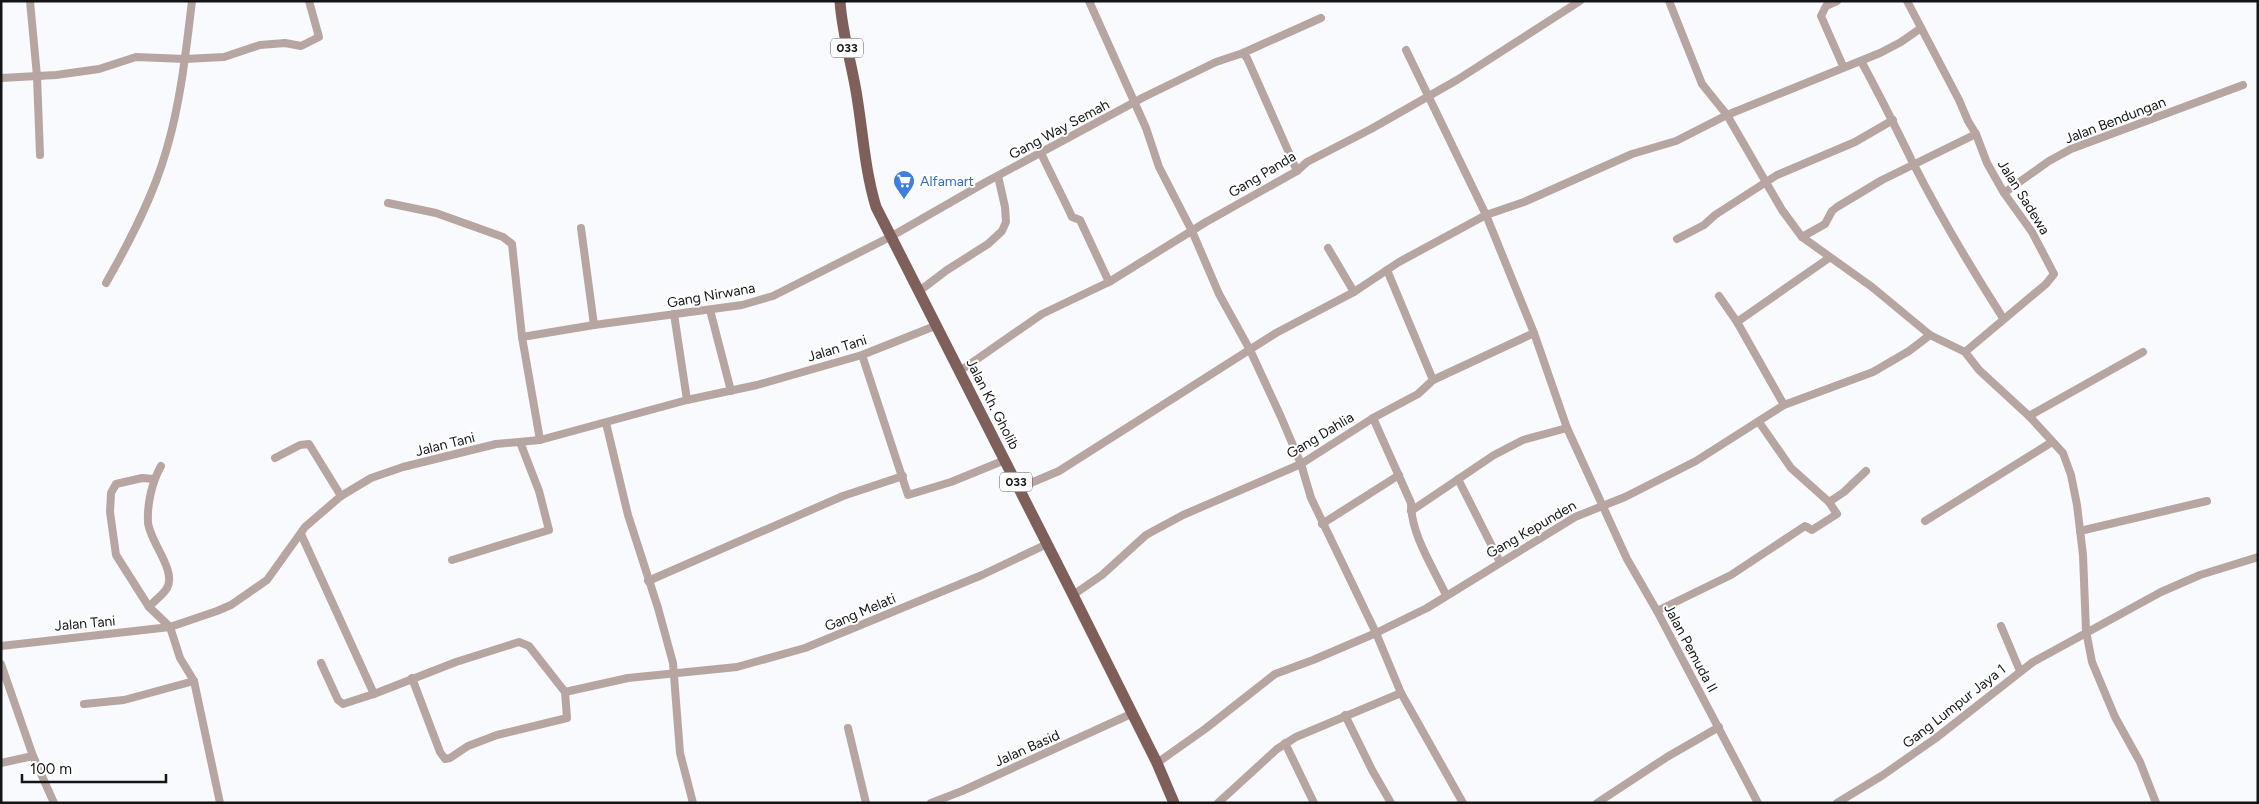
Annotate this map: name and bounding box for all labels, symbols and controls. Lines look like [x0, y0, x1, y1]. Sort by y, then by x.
road number: 033 [831, 38, 863, 58]
street label: Jalan Bendungan [2062, 93, 2168, 148]
street label: Gang Way Semah [1006, 96, 1112, 163]
street label: Gang Panda [1226, 148, 1299, 201]
street label: Jalan Sadewa [1994, 157, 2053, 238]
supermarket icon: Alfamart [892, 169, 916, 200]
place label: Alfamart [920, 173, 974, 190]
street label: Gang Nirwana [666, 279, 756, 312]
street label: Jalan Tani [806, 331, 869, 366]
street label: Jalan Kh. Gholib [962, 356, 1023, 452]
street label: Gang Dahlia [1284, 409, 1357, 462]
street label: Jalan Tani [414, 429, 477, 460]
road number: 033 [1000, 472, 1032, 492]
street label: Gang Kepunden [1483, 497, 1579, 562]
street label: Gang Melati [822, 590, 898, 635]
street label: Jalan Pemuda II [1660, 601, 1721, 695]
street label: Jalan Tani [54, 612, 116, 635]
street label: Gang Lumpur Jaya 1 [1899, 661, 2009, 752]
street label: Jalan Basid [992, 727, 1062, 770]
scale bar [22, 752, 166, 784]
text: 100 m [30, 760, 72, 778]

